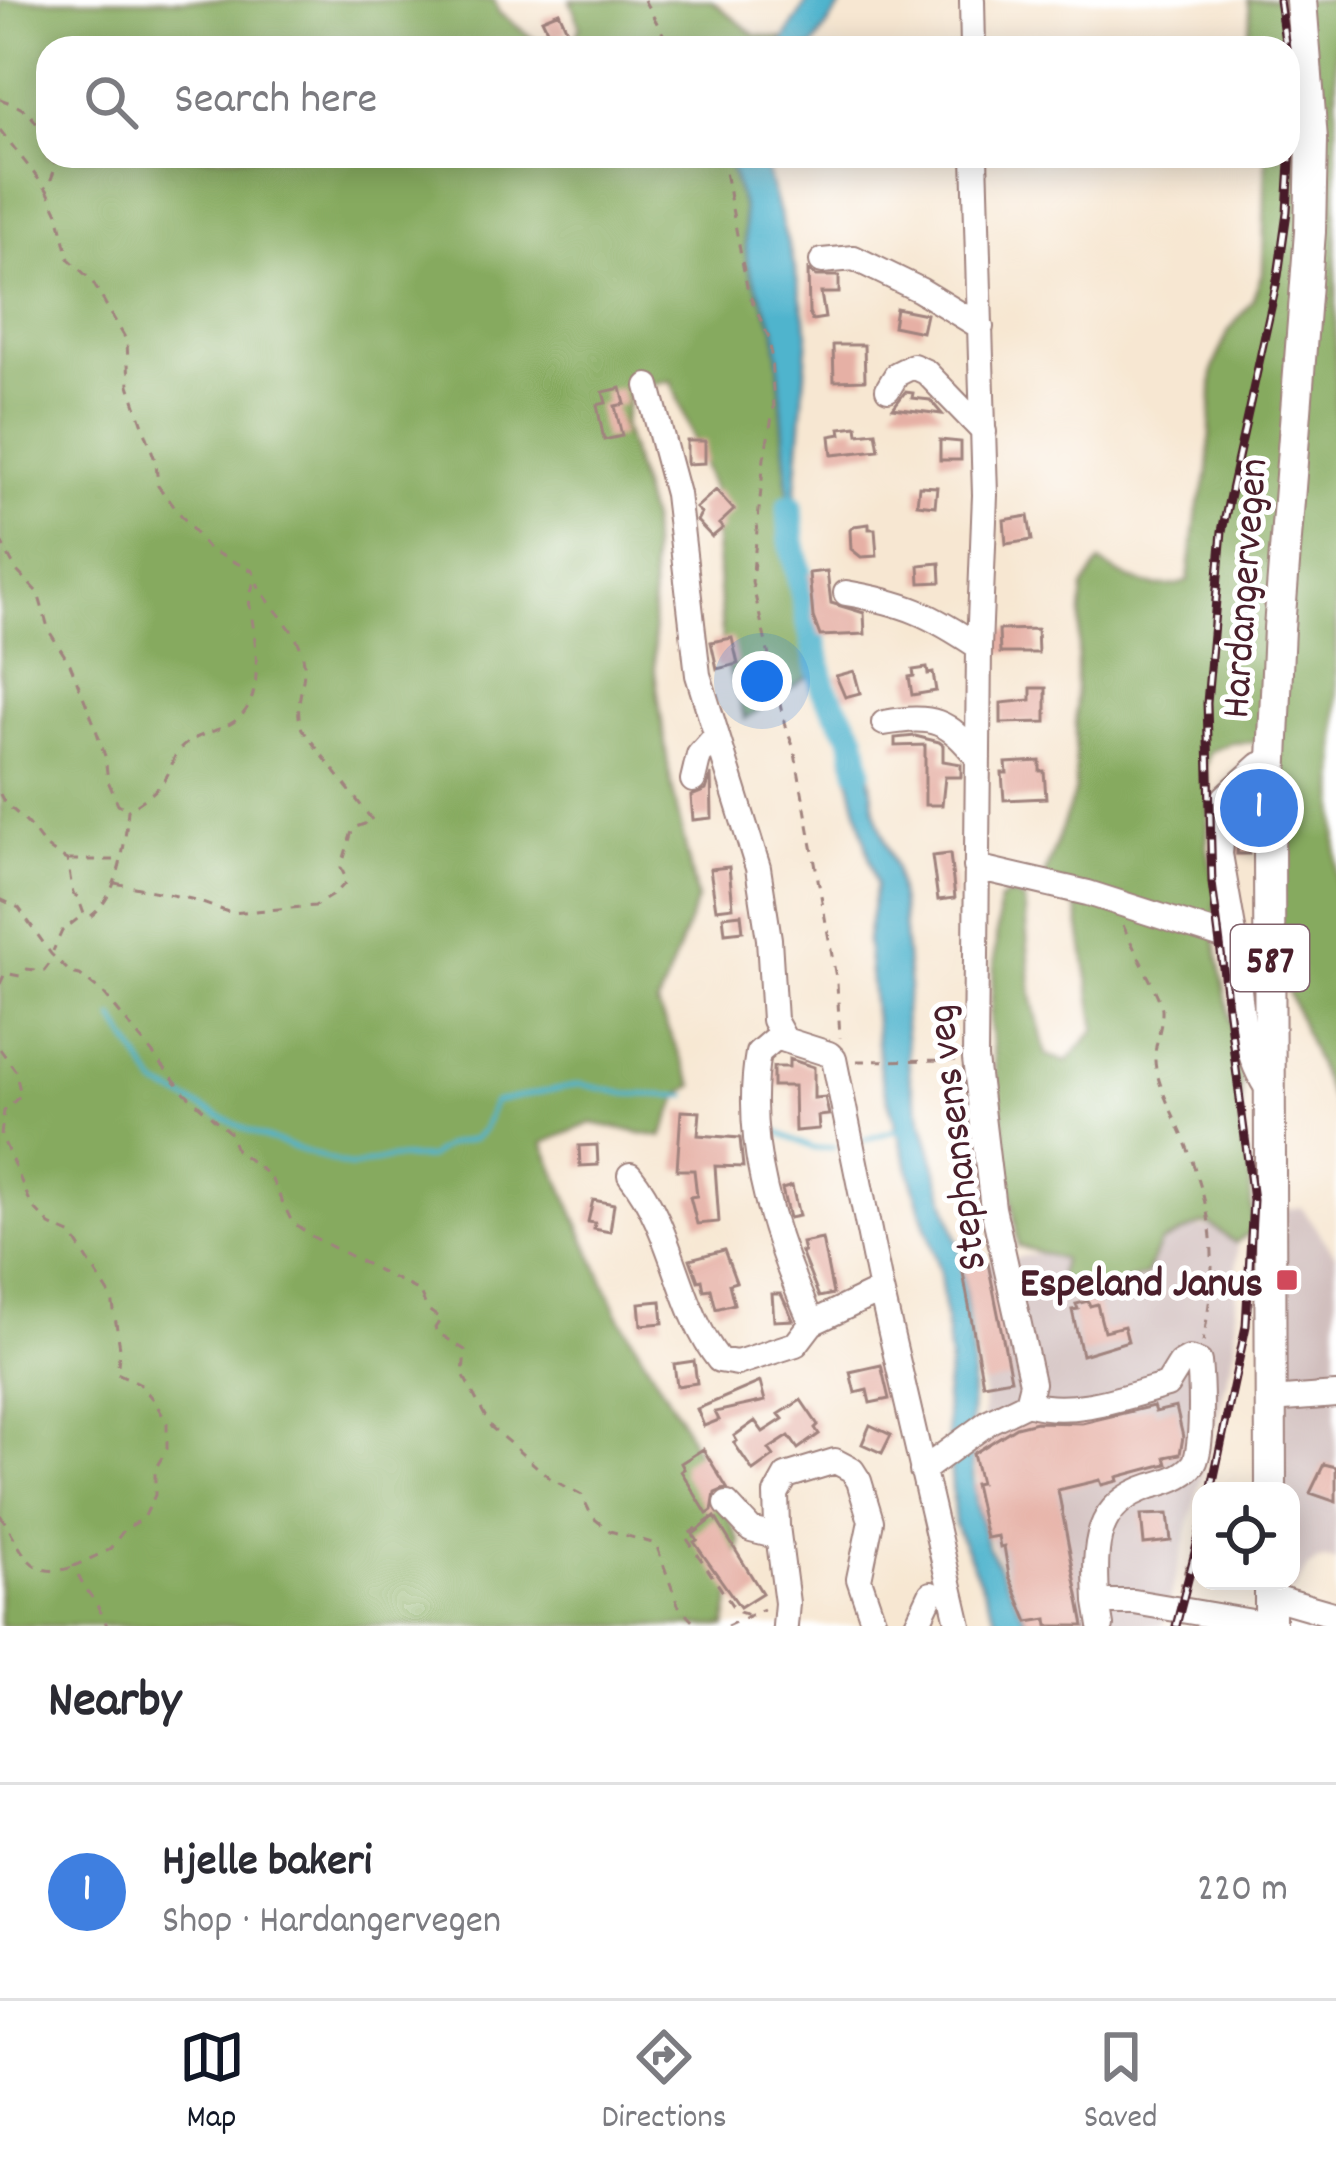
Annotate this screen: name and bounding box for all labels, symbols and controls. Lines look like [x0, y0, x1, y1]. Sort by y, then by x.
search box [36, 36, 1300, 168]
icon: search [78, 69, 144, 135]
text: Search here [174, 70, 377, 134]
street label: Hardangervegen [1209, 457, 1287, 720]
your location [732, 651, 792, 711]
pin: 1 [1220, 763, 1298, 853]
road number: 587 [1231, 925, 1309, 991]
street label: Stephansens veg [914, 1001, 1006, 1274]
place label: Espeland Janus [1020, 1257, 1263, 1317]
marker: Espeland Janus [1274, 1267, 1300, 1293]
map controls [1192, 1482, 1300, 1590]
button: locate [1192, 1482, 1300, 1590]
text: Nearby [48, 1668, 181, 1740]
text: Hjelle bakeri [162, 1832, 372, 1896]
text: 1 [83, 1864, 91, 1919]
text: 220 m [1197, 1864, 1288, 1919]
text: Shop · Hardangervegen [162, 1896, 501, 1951]
tab: Map [179, 2024, 245, 2143]
tab: Directions [602, 2024, 727, 2143]
tab: Saved [1084, 2024, 1157, 2143]

